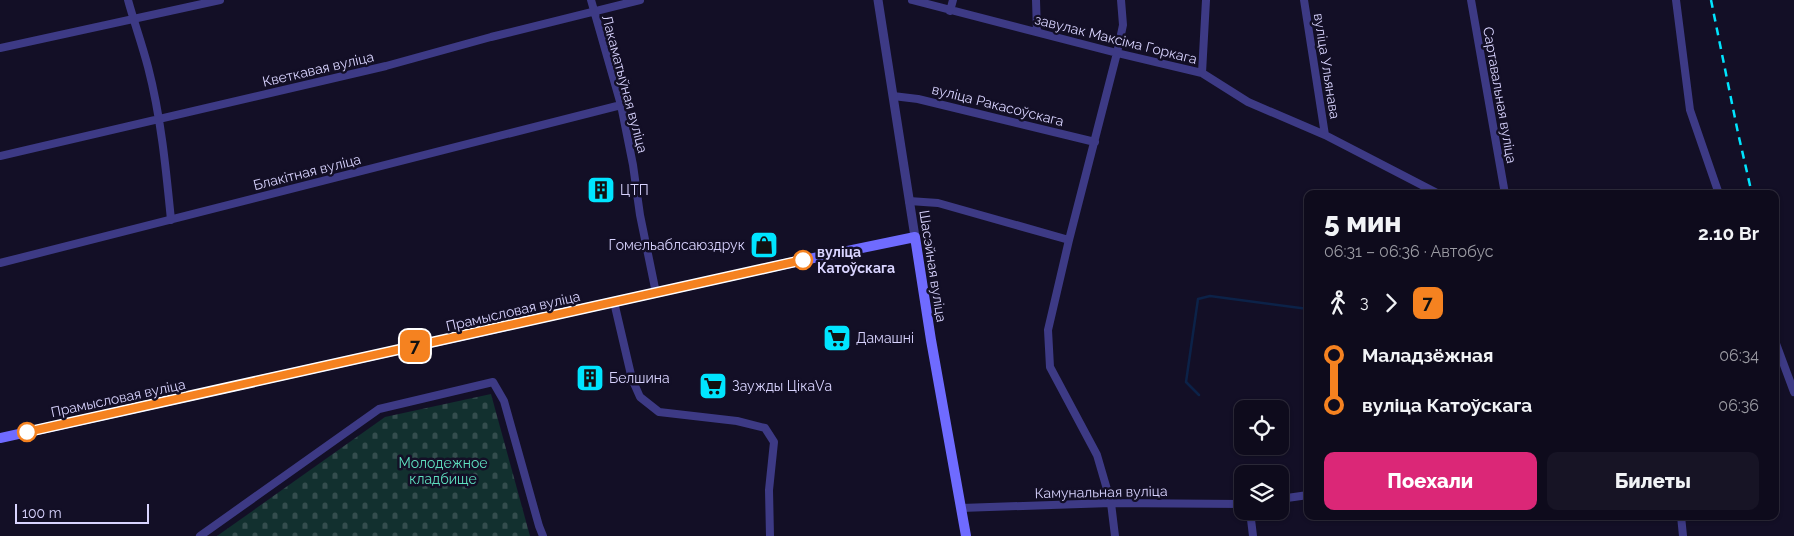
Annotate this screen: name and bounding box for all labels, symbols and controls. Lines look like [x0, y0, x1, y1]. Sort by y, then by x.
street label: завулак Максіма Горкага [1033, 11, 1199, 67]
street label: вуліца Ульянава [1311, 12, 1343, 120]
street label: Лакаматыўная вуліца [599, 13, 651, 155]
street label: Сартавальная вуліца [1480, 25, 1520, 165]
street label: Кветкавая вуліца [261, 48, 375, 90]
street label: вуліца Ракасоўскага [930, 81, 1066, 129]
street label: Блакітная вуліца [252, 151, 362, 193]
building icon: ЦТП [586, 175, 616, 205]
place label: ЦТП [620, 182, 649, 198]
text: 5 мин [1324, 206, 1401, 239]
street label: Шасэйная вуліца [916, 209, 950, 323]
text: 2.10 Br [1698, 222, 1759, 244]
shop icon: Гомельаблсаюздрук [749, 230, 779, 260]
place label: Гомельаблсаюздрук [609, 237, 745, 253]
text: 06:31 – 06:36 · Автобус [1324, 242, 1494, 261]
place label: вуліца Катоўскага [817, 244, 895, 276]
marker: вуліца Катоўскага [793, 250, 813, 270]
street label: Прамысловая вуліца [444, 288, 582, 334]
icon: walk [1324, 289, 1352, 317]
icon: forward [1377, 289, 1405, 317]
text: 7 [1423, 292, 1433, 313]
text: 3 [1360, 293, 1369, 312]
supermarket icon: Дамашні [822, 323, 852, 353]
line badge: 7 [399, 330, 431, 362]
place label: Дамашні [856, 330, 914, 346]
text: 7 [410, 335, 420, 356]
text: Маладзёжная [1362, 344, 1494, 366]
text: 06:34 [1719, 346, 1759, 365]
building icon: Белшина [575, 363, 605, 393]
place label: Белшина [609, 370, 670, 386]
supermarket icon: Заужды ЦікаVа [698, 371, 728, 401]
street label: Прамысловая вуліца [49, 376, 187, 420]
place label: Заужды ЦікаVа [732, 378, 832, 394]
text: вуліца Катоўскага [1362, 394, 1532, 416]
text: 06:36 [1718, 396, 1759, 415]
map controls [1234, 400, 1289, 520]
button: locate [1234, 400, 1289, 455]
unlabelled marker [17, 422, 37, 442]
button: Поехали [1324, 452, 1537, 510]
button: Билеты [1547, 452, 1759, 510]
park label: Молодежное кладбище [399, 455, 487, 487]
button: layers [1234, 465, 1289, 520]
street label: Камунальная вуліца [1034, 483, 1168, 501]
scale bar [15, 501, 149, 524]
text: 100 m [22, 505, 62, 521]

